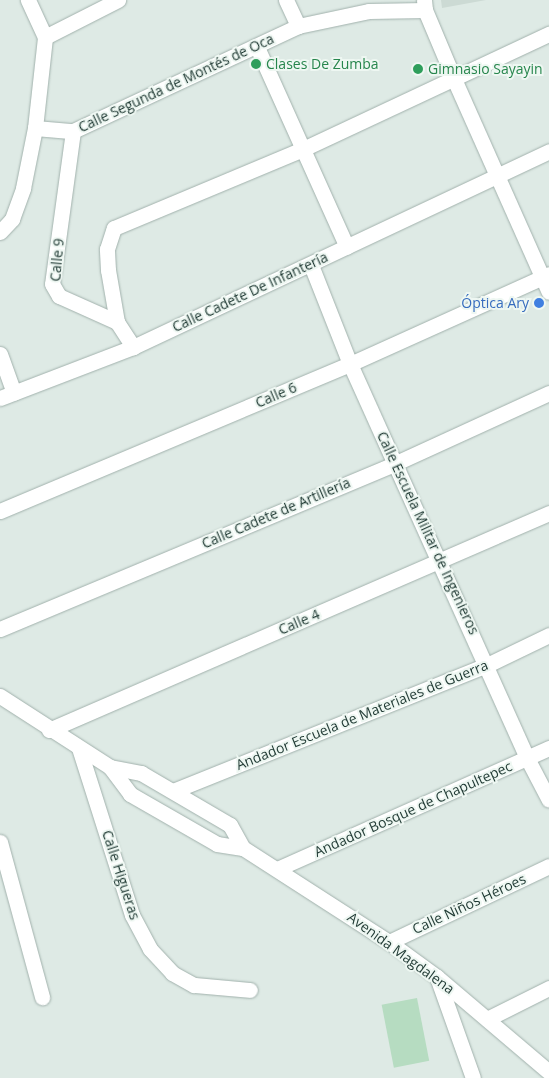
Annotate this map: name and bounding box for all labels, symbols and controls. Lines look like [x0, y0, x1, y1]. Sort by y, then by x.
street label: Calle Segunda de Montés de Oca [76, 30, 276, 136]
place label: Clases De Zumba [266, 56, 379, 72]
marker: Clases De Zumba [250, 58, 262, 70]
place label: Gimnasio Sayayin [428, 61, 543, 77]
marker: Gimnasio Sayayin [412, 63, 424, 75]
street label: Calle 9 [47, 238, 67, 282]
street label: Calle Cadete De Infantería [170, 249, 330, 335]
place label: Óptica Ary [461, 295, 529, 311]
marker: Óptica Ary [533, 297, 545, 309]
street label: Calle 6 [253, 379, 299, 411]
street label: Calle Escuela Militar de Ingenieros [374, 429, 482, 637]
street label: Calle Cadete de Artillería [199, 474, 353, 552]
street label: Calle 4 [276, 606, 322, 638]
street label: Andador Escuela de Materiales de Guerra [233, 657, 491, 773]
street label: Andador Bosque de Chapultepec [311, 758, 515, 860]
street label: Calle Higueras [99, 828, 143, 922]
street label: Calle Niños Héroes [410, 870, 528, 938]
street label: Avenida Magdalena [344, 909, 458, 997]

